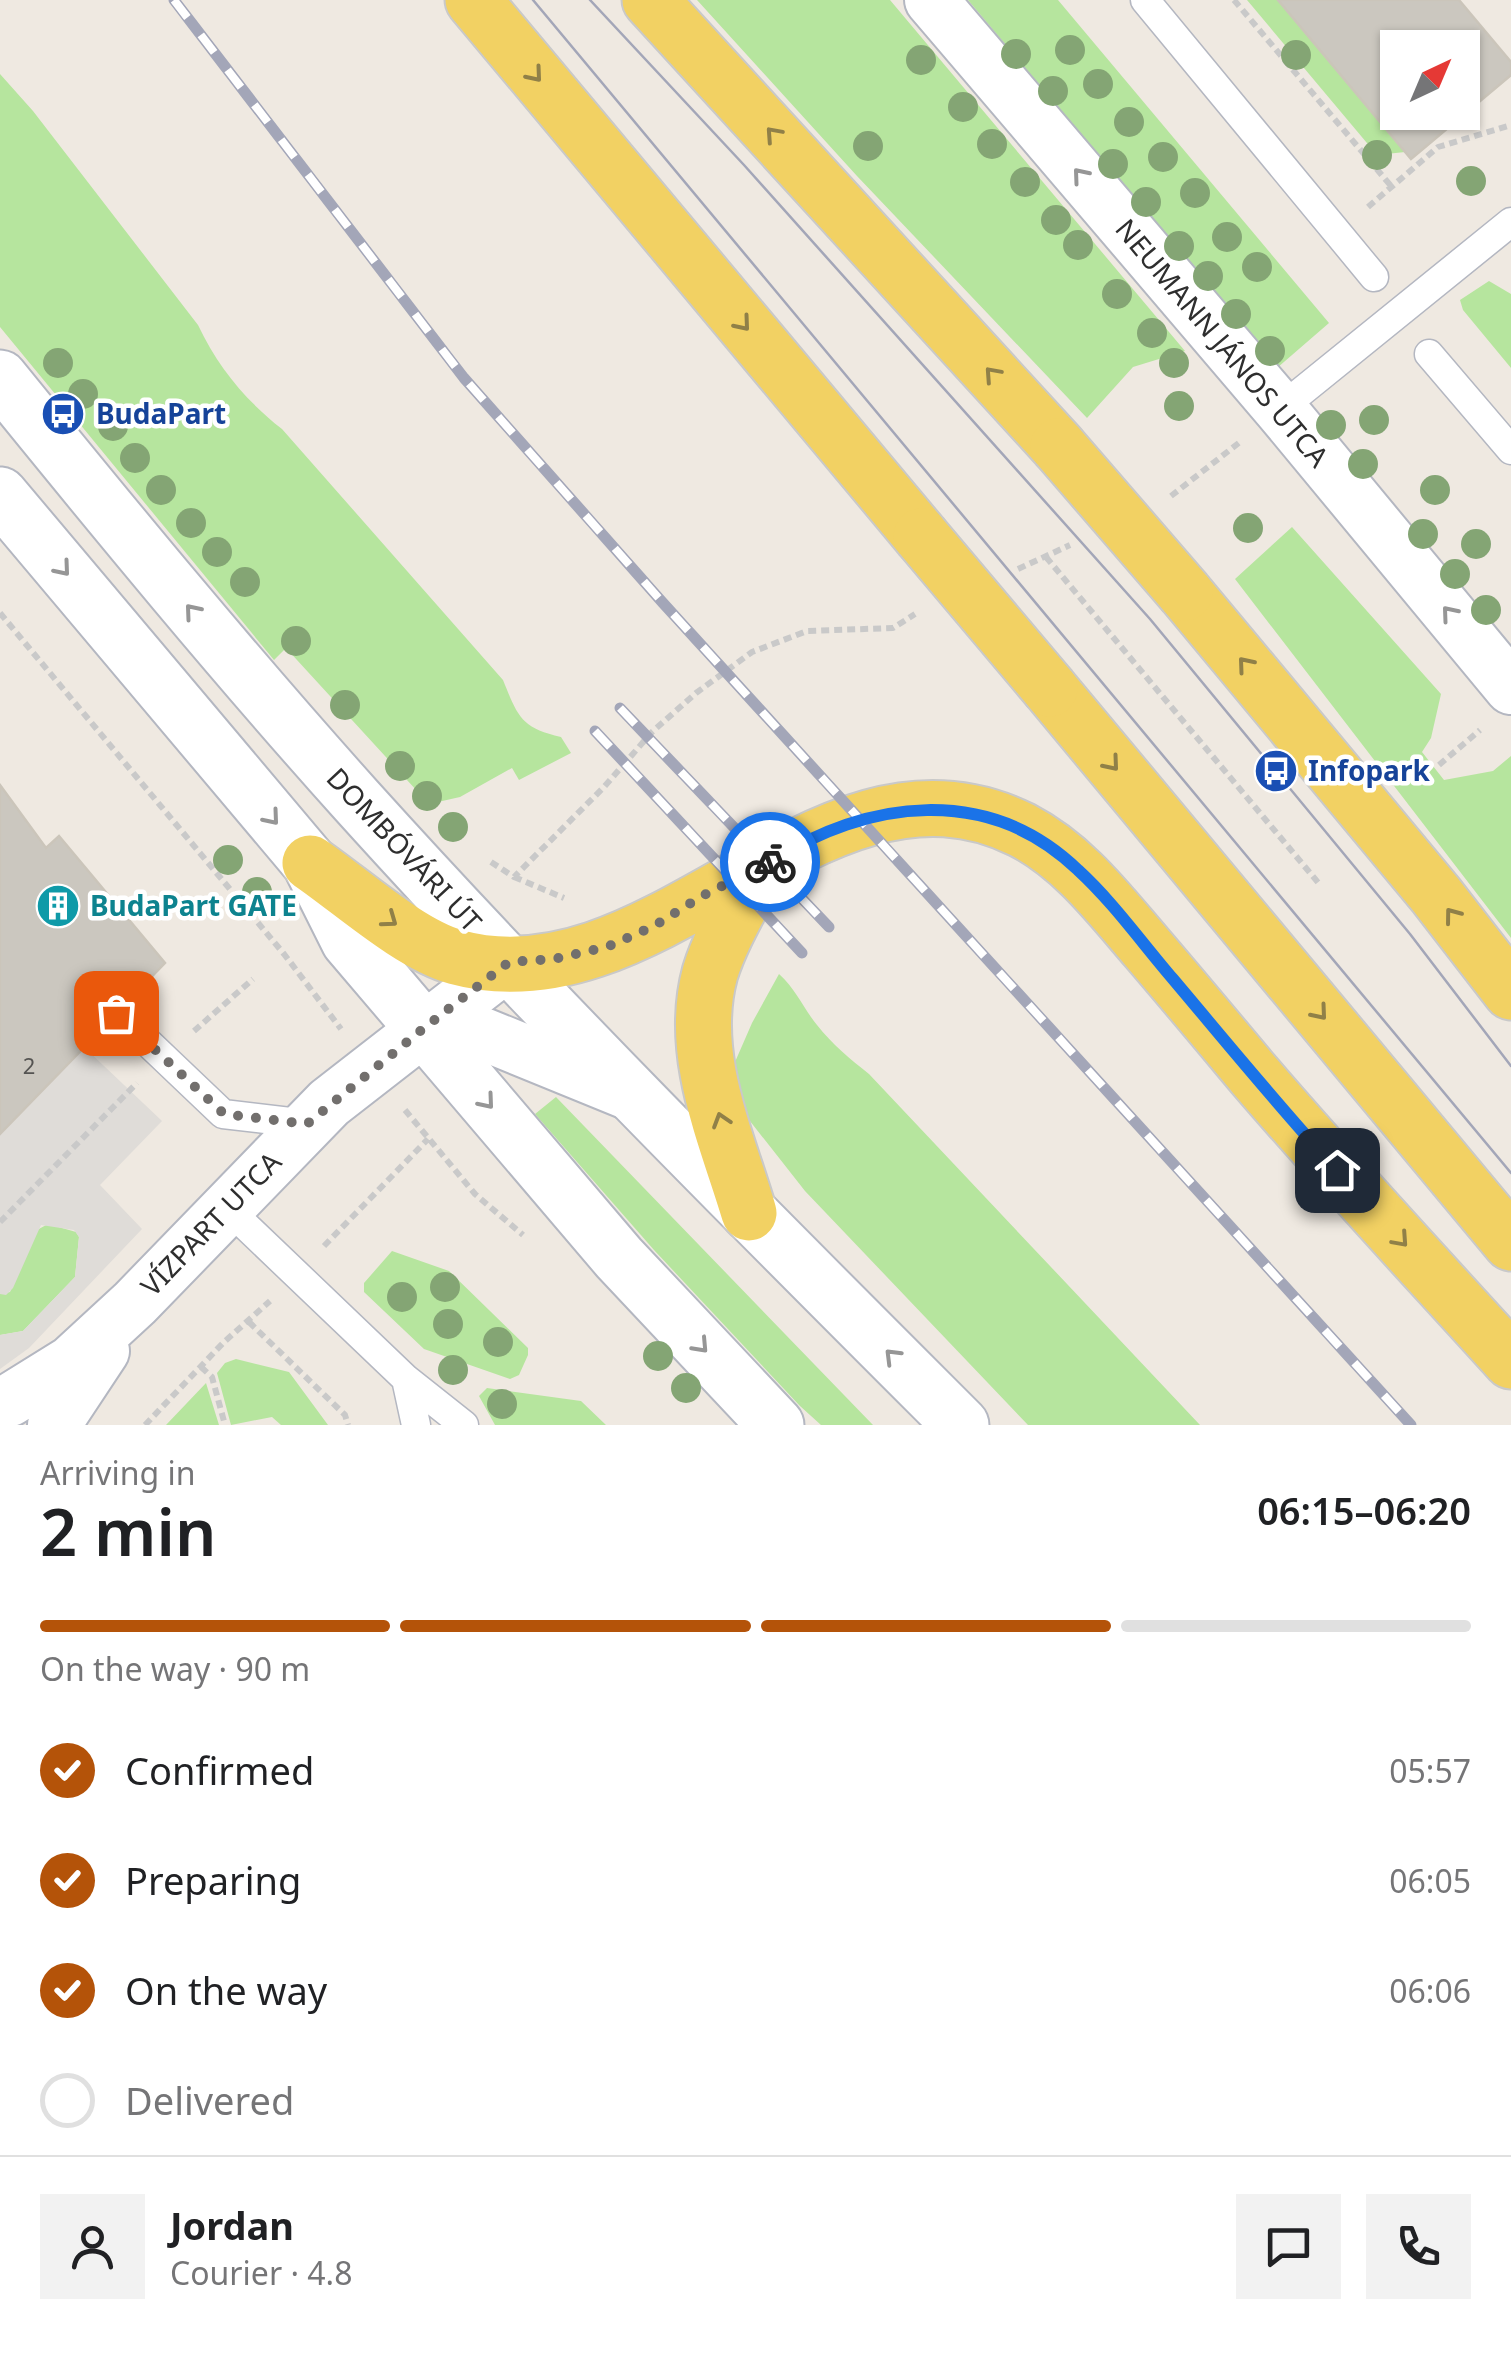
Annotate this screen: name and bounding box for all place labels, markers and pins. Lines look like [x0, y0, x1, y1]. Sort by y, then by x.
bus stop icon: BudaPart [40, 391, 86, 437]
place label: BudaPart [96, 394, 226, 432]
bus stop icon: Infopark [1253, 748, 1299, 794]
place label: Infopark [1308, 751, 1430, 789]
building icon: BudaPart GATE [35, 883, 81, 929]
place label: BudaPart GATE [90, 886, 297, 924]
pin [74, 971, 159, 1056]
pin [1295, 1128, 1380, 1213]

